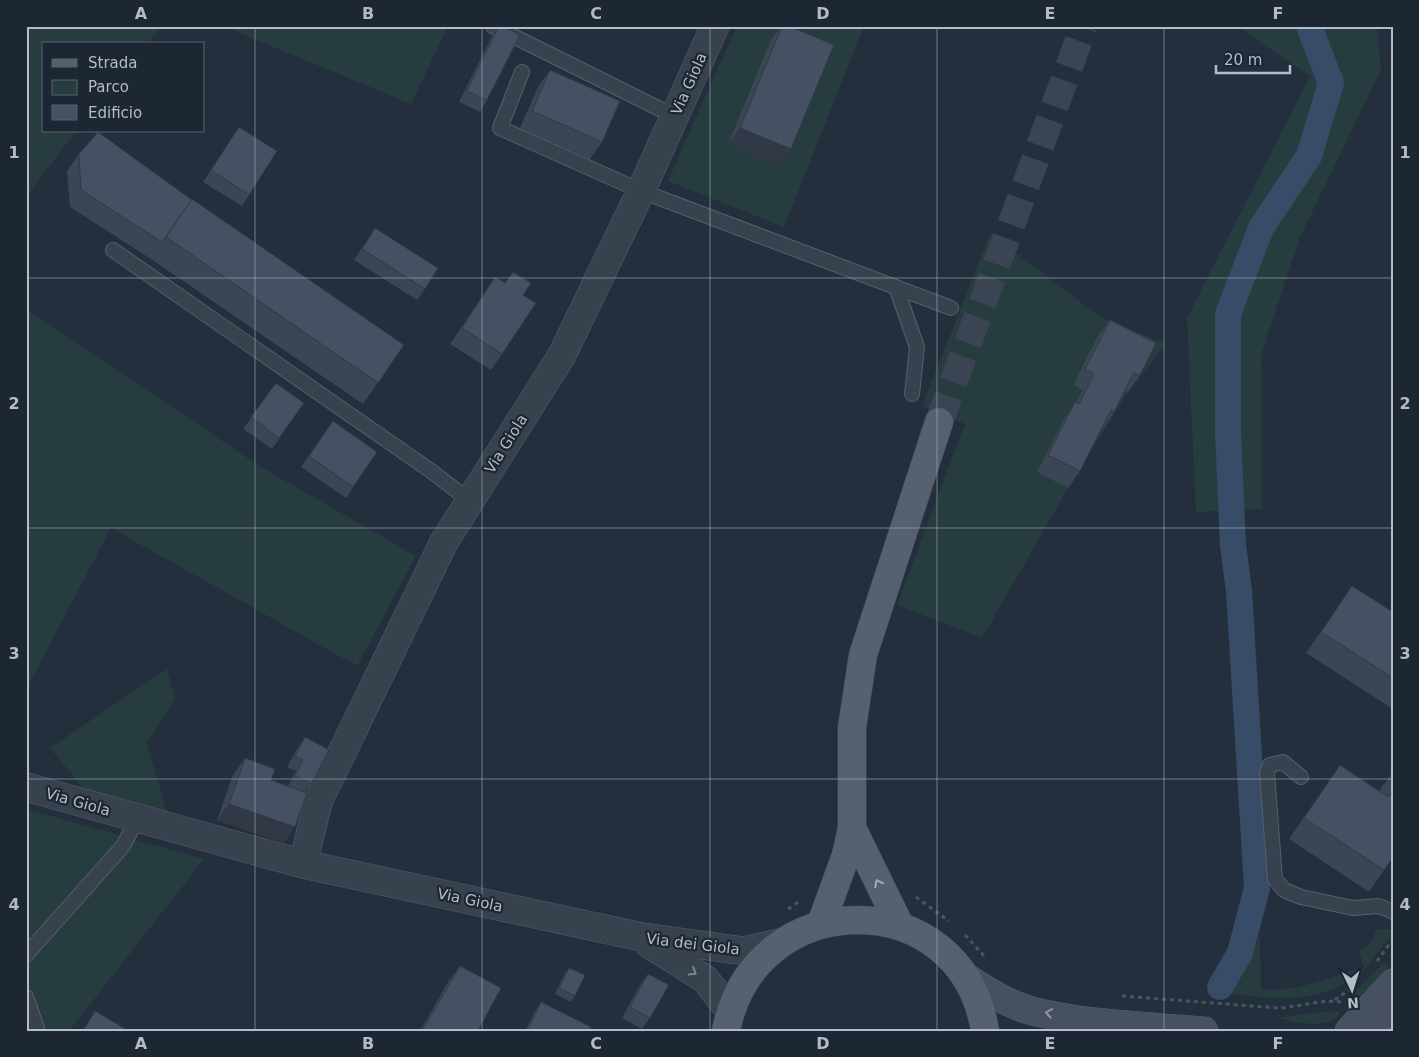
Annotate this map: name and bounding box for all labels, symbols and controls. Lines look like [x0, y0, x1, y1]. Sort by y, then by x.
text: A [135, 4, 148, 23]
text: B [362, 4, 374, 23]
text: C [590, 4, 602, 23]
text: D [816, 4, 830, 23]
text: E [1045, 4, 1055, 23]
text: F [1273, 4, 1283, 23]
legend [42, 42, 205, 132]
scale bar [1216, 42, 1290, 74]
street label: Via Giola [667, 50, 711, 118]
text: 20 m [1224, 51, 1262, 69]
text: Strada [88, 54, 137, 72]
text: Parco [88, 78, 129, 96]
text: Edificio [88, 104, 142, 122]
text: 1 [8, 143, 20, 162]
text: 1 [1399, 143, 1411, 162]
text: 2 [8, 394, 20, 413]
text: 2 [1399, 394, 1411, 413]
street label: Via Giola [481, 411, 531, 477]
text: 3 [8, 644, 20, 663]
text: 3 [1399, 644, 1411, 663]
street label: Via Giola [44, 784, 112, 820]
one-way arrow [874, 879, 884, 888]
street label: Via Giola [436, 884, 504, 916]
text: 4 [8, 895, 20, 914]
text: 4 [1399, 895, 1411, 914]
street label: Via dei Giola [645, 929, 741, 959]
north arrow [1326, 964, 1376, 1014]
one-way arrow [688, 965, 697, 975]
text: N [1347, 995, 1359, 1011]
one-way arrow [1044, 1009, 1053, 1019]
text: A [135, 1034, 148, 1053]
text: B [362, 1034, 374, 1053]
text: C [590, 1034, 602, 1053]
text: D [816, 1034, 830, 1053]
text: E [1045, 1034, 1055, 1053]
text: F [1273, 1034, 1283, 1053]

